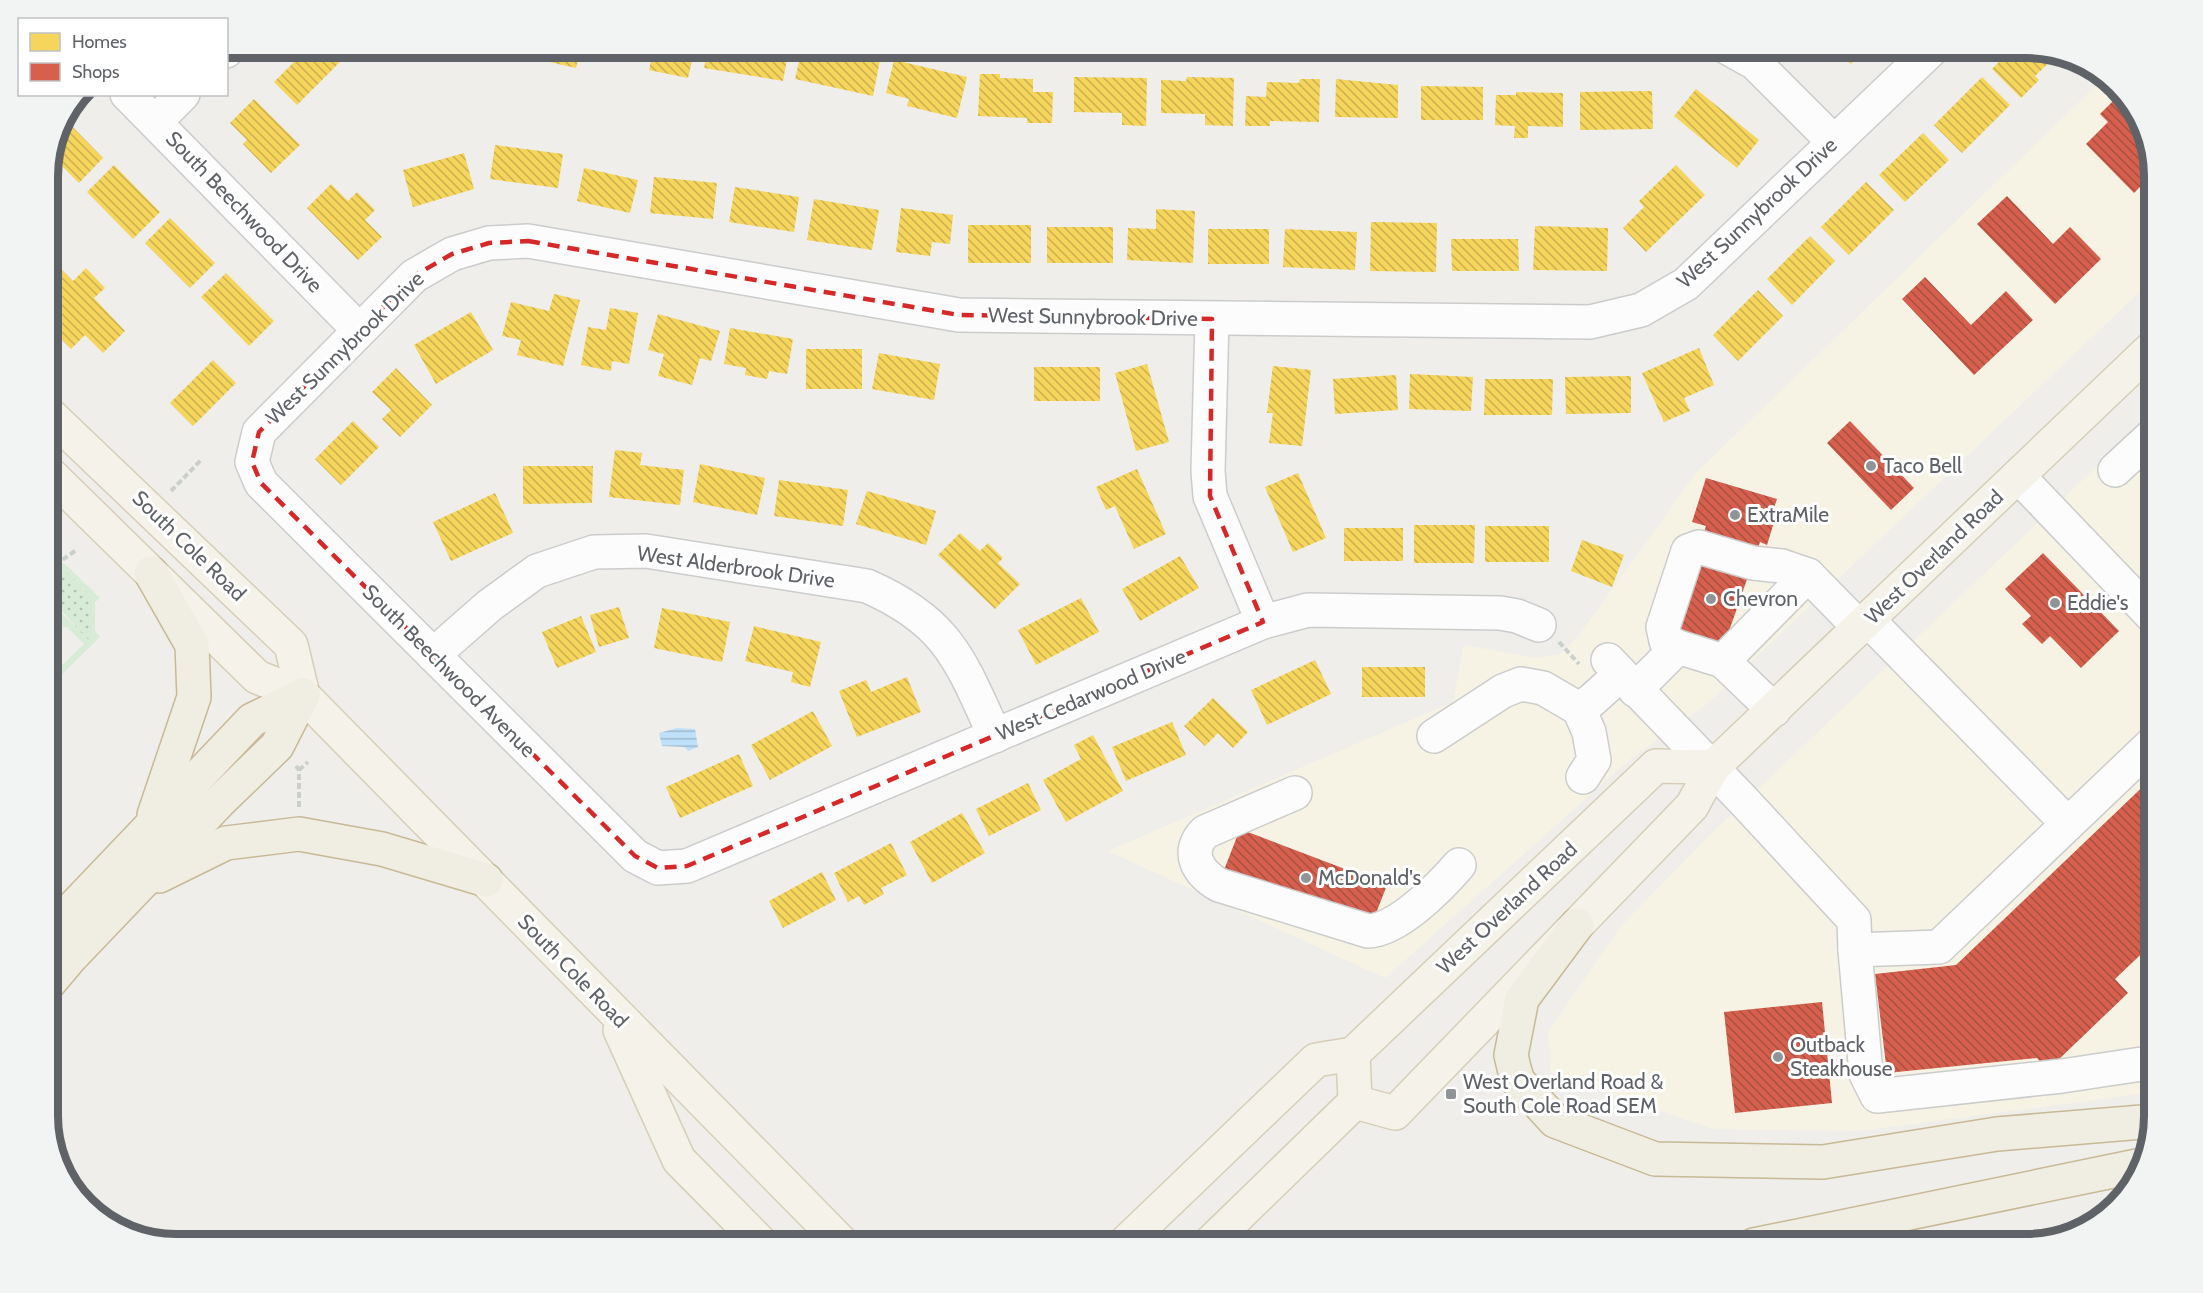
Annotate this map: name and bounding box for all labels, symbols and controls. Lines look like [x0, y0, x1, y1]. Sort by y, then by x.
legend [18, 18, 228, 96]
text: Homes [72, 31, 127, 53]
text: Shops [72, 61, 120, 83]
street label: South Beechwood Drive [161, 126, 328, 298]
street label: West Sunnybrook Drive [1671, 132, 1842, 293]
street label: West Sunnybrook Drive [261, 266, 429, 429]
street label: West Sunnybrook Drive [988, 302, 1198, 331]
place label: Taco Bell [1883, 453, 1962, 478]
marker: Taco Bell [1864, 459, 1878, 473]
street label: West Overland Road [1859, 484, 2008, 629]
street label: South Cole Road [127, 485, 251, 606]
place label: ExtraMile [1747, 502, 1829, 527]
marker: ExtraMile [1728, 508, 1742, 522]
street label: West Alderbrook Drive [636, 540, 837, 593]
street label: South Beechwood Avenue [358, 579, 541, 762]
place label: Chevron [1723, 586, 1798, 611]
place label: Eddie's [2067, 590, 2129, 615]
marker: Chevron [1704, 592, 1718, 606]
marker: Eddie's [2048, 596, 2062, 610]
street label: West Cedarwood Drive [992, 643, 1190, 746]
street label: West Overland Road [1431, 836, 1582, 979]
place label: McDonald's [1318, 865, 1422, 890]
marker: McDonald's [1299, 871, 1313, 885]
street label: South Cole Road [513, 909, 634, 1033]
place label: Outback Steakhouse [1790, 1032, 1893, 1081]
marker: Outback Steakhouse [1771, 1050, 1785, 1064]
place label: West Overland Road & South Cole Road SEM [1463, 1069, 1663, 1118]
marker: West Overland Road & South Cole Road SEM [1444, 1087, 1458, 1101]

